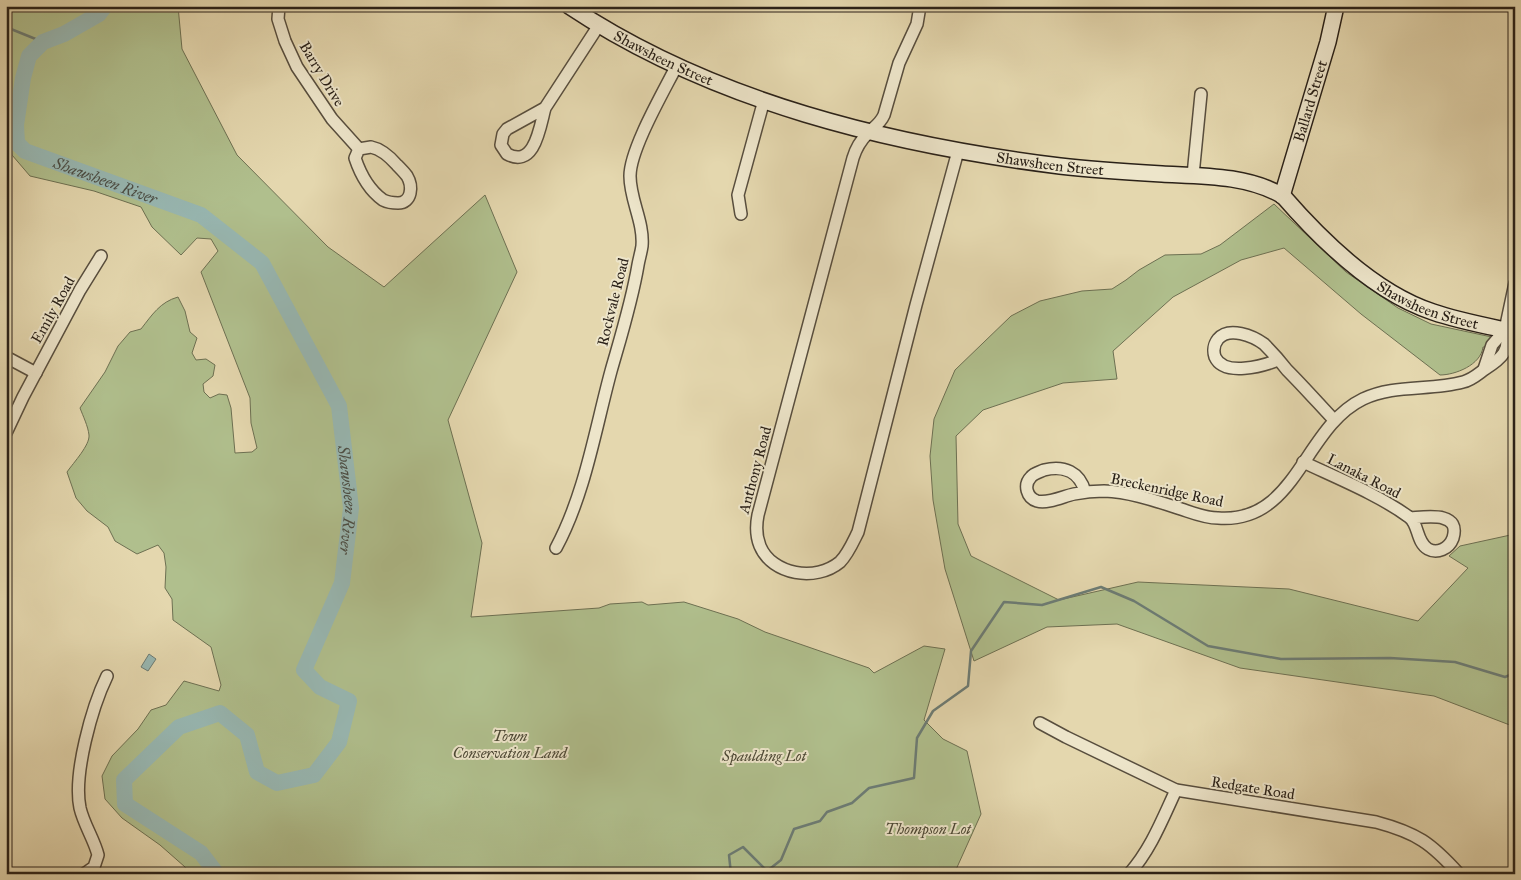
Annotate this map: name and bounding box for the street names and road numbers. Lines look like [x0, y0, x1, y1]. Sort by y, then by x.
street label: Shawsheen Street [611, 26, 716, 90]
street label: Barry Drive [296, 38, 348, 110]
street label: Ballard Street [1290, 57, 1331, 144]
street label: Shawsheen Street [995, 148, 1105, 179]
street label: Rockvale Road [593, 256, 633, 348]
street label: Emily Road [27, 273, 79, 347]
street label: Shawsheen Street [1373, 277, 1481, 333]
street label: Anthony Road [734, 424, 775, 517]
street label: Lanaka Road [1324, 450, 1404, 502]
street label: Breckenridge Road [1109, 469, 1225, 511]
street label: Redgate Road [1210, 773, 1297, 804]

